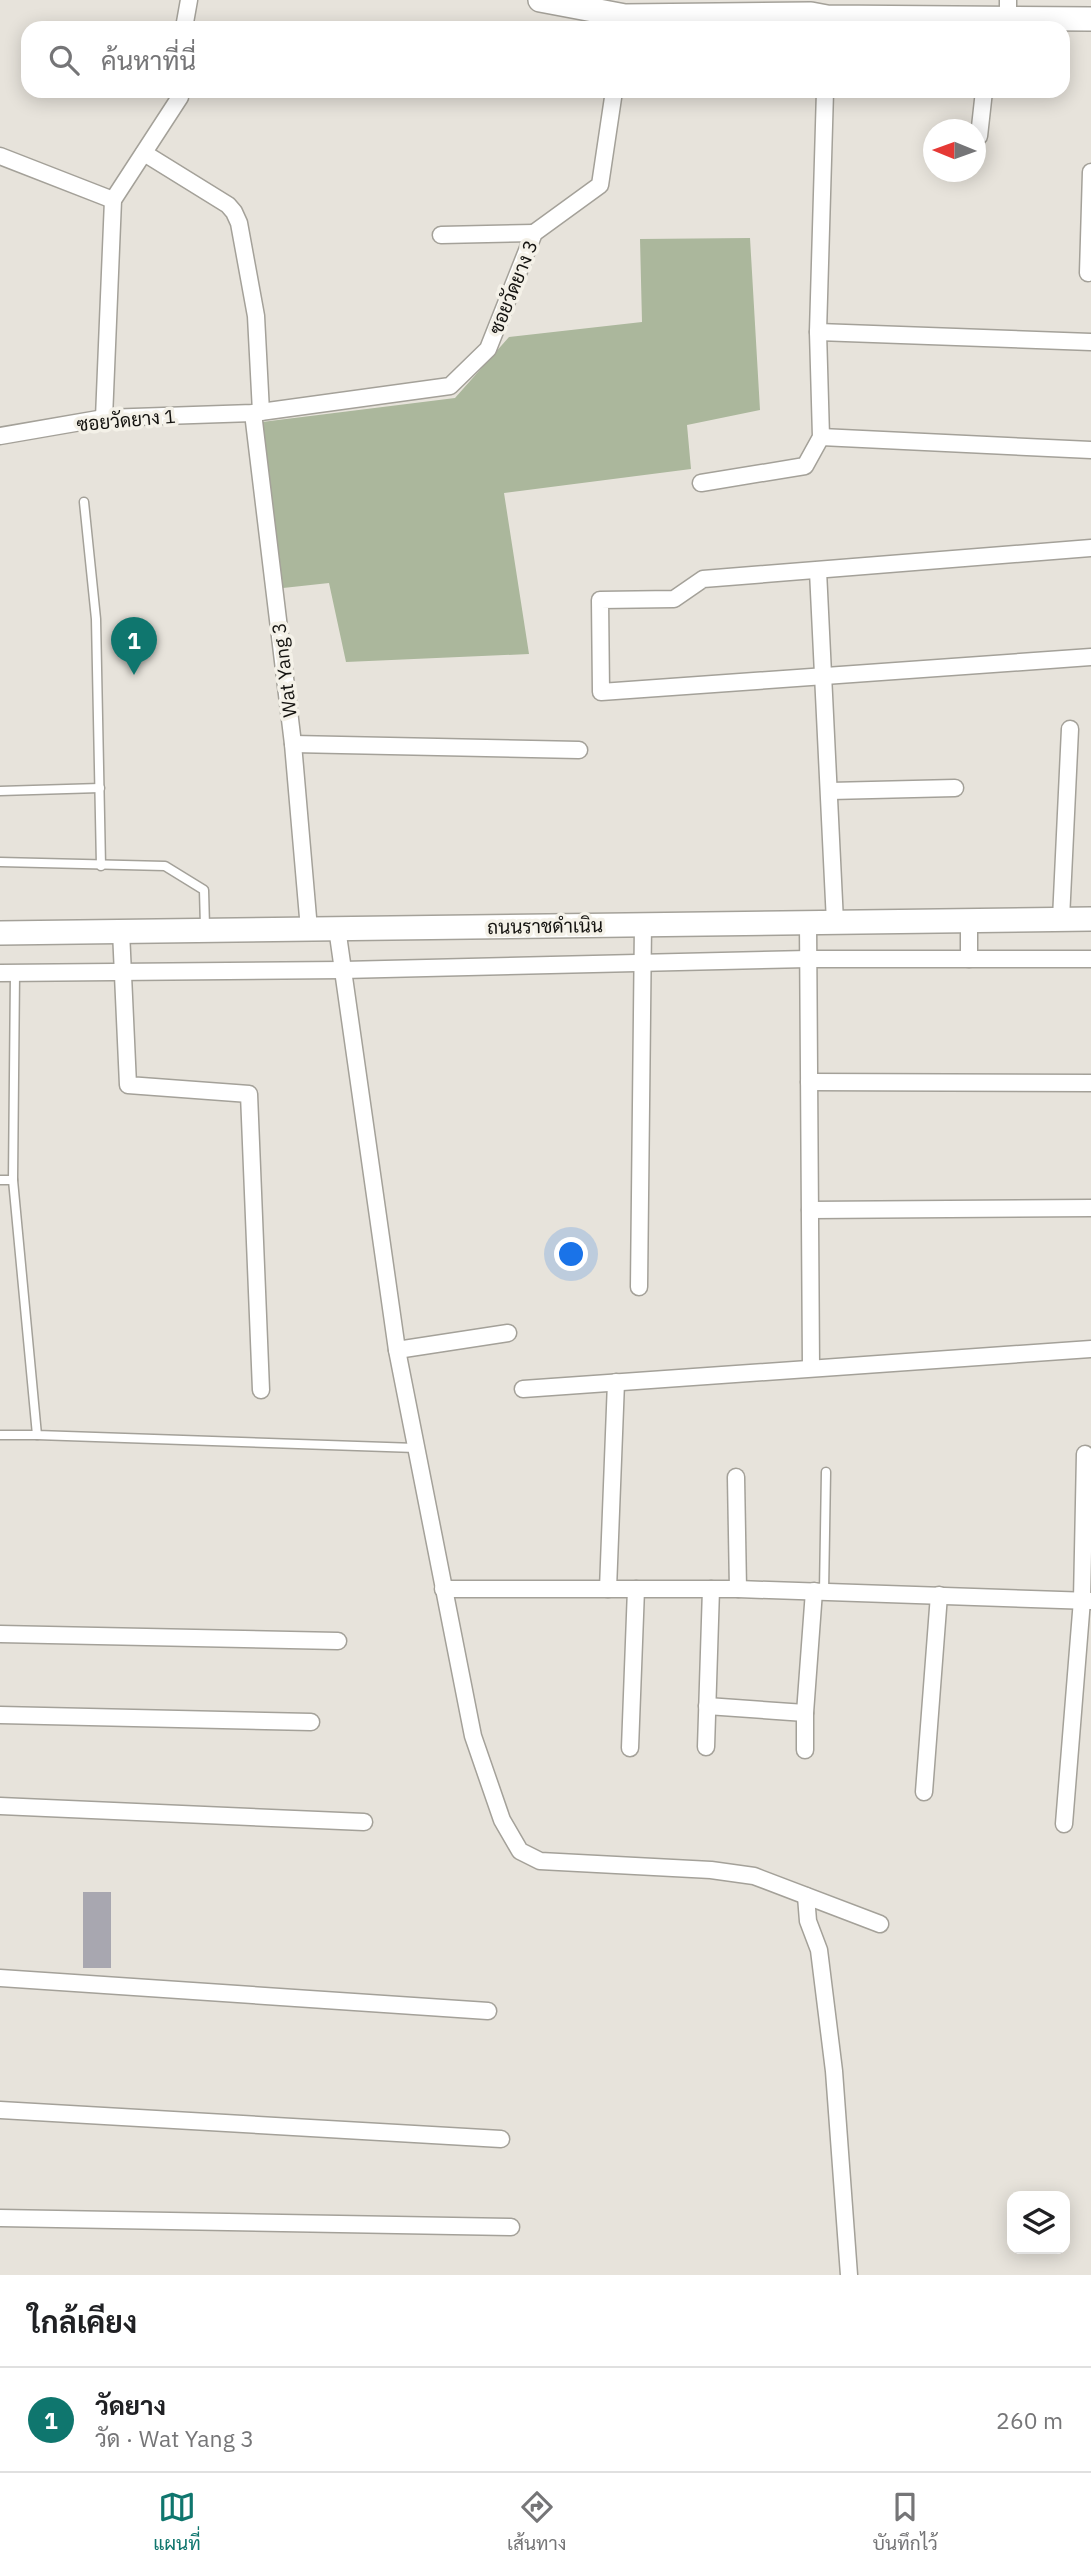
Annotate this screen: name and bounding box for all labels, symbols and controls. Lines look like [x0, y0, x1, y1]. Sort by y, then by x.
search box [21, 21, 1070, 98]
icon: search [45, 41, 83, 79]
text: ค้นหาที่นี่ [101, 43, 196, 77]
north arrow [923, 119, 986, 182]
street label: ซอยวัดยาง 3 [483, 236, 543, 338]
street label: ซอยวัดยาง 1 [75, 404, 177, 436]
pin: 1 [111, 617, 157, 675]
street label: Wat Yang 3 [266, 621, 302, 719]
street label: ถนนราชดำเนิน [487, 913, 603, 939]
your location [554, 1237, 588, 1271]
map controls [1007, 2191, 1070, 2254]
button: layers [1007, 2191, 1070, 2254]
text: ใกล้เคียง [28, 2302, 137, 2341]
text: วัดยาง [95, 2388, 166, 2422]
text: 1 [44, 2405, 58, 2435]
text: 260 m [996, 2405, 1063, 2435]
text: วัด · Wat Yang 3 [95, 2423, 254, 2453]
tab: แผนที่ [153, 2488, 201, 2555]
tab: เส้นทาง [507, 2488, 566, 2555]
tab: บันทึกไว้ [873, 2488, 938, 2555]

